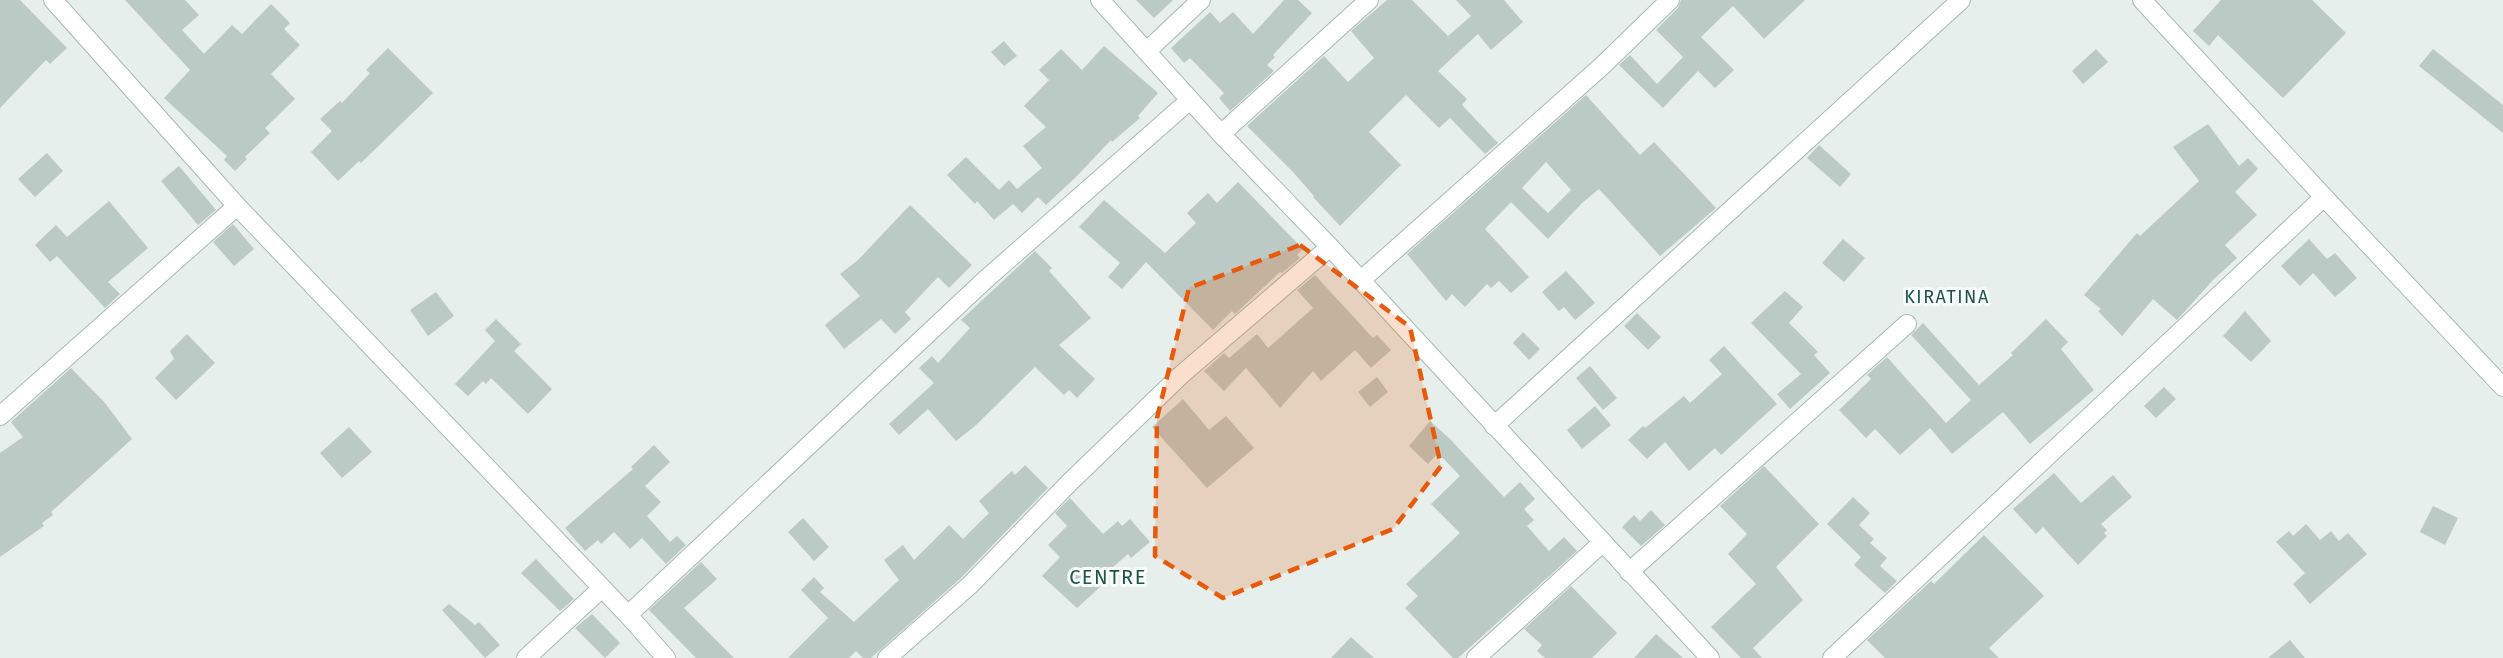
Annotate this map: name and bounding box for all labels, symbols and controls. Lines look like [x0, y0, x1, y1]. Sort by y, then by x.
district label: KIRATINA [1904, 286, 1990, 308]
district label: CENTRE [1069, 565, 1147, 589]

